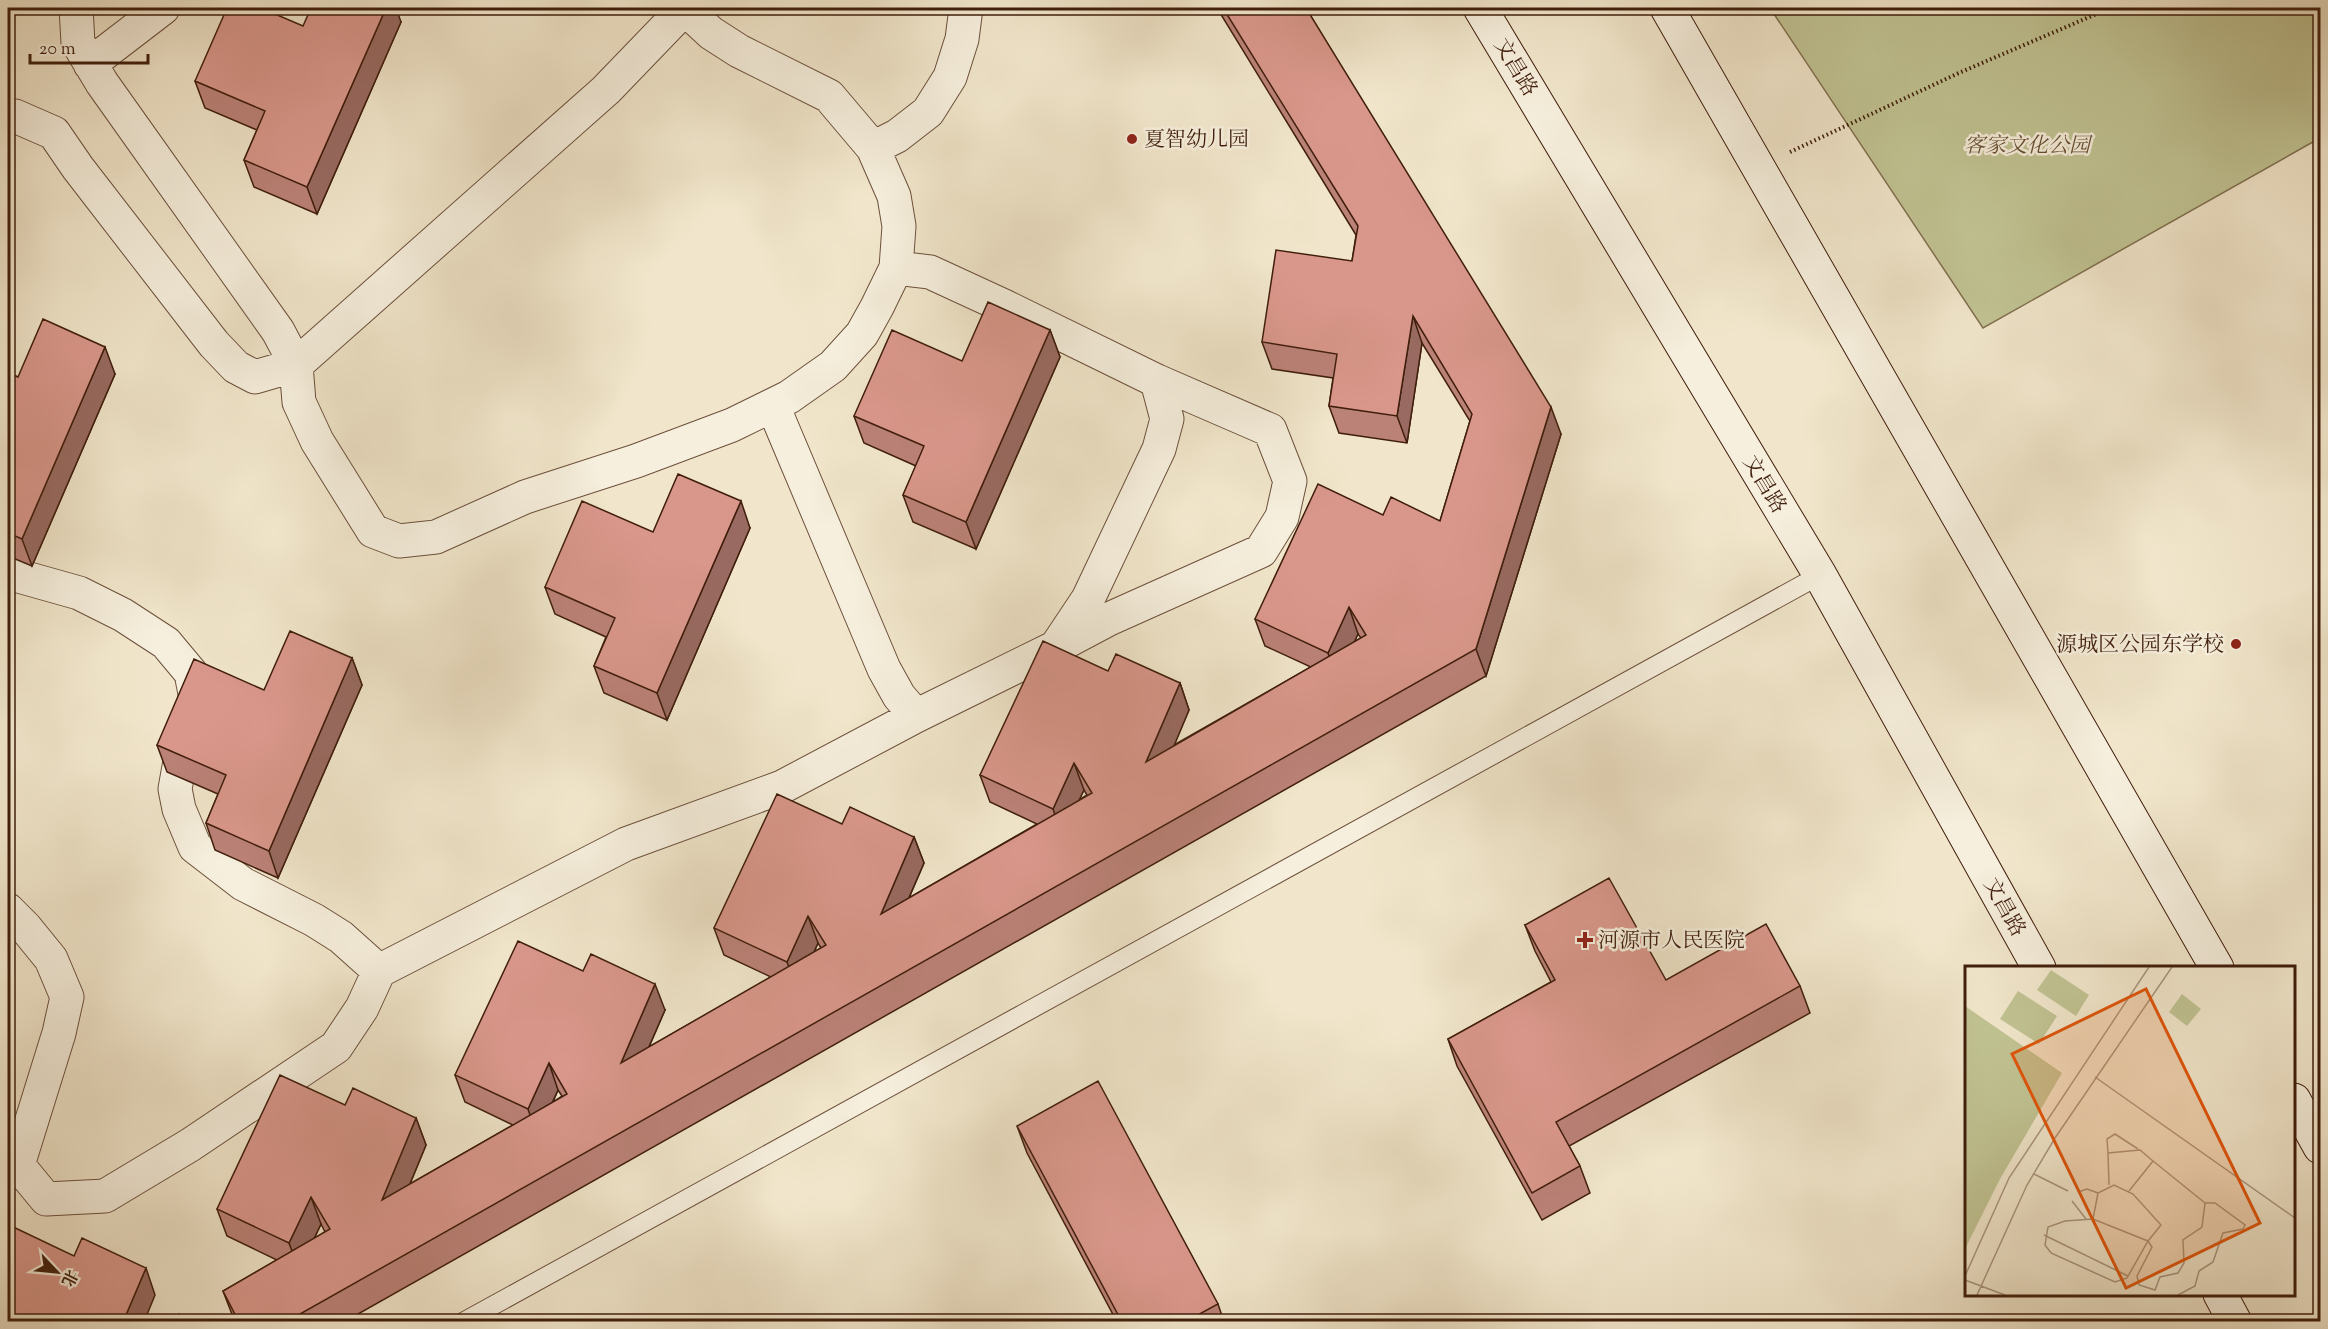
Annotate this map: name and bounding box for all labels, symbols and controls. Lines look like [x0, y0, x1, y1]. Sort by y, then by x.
scale bar [30, 27, 148, 65]
street label: 文昌路 [1485, 33, 1543, 103]
text: 20 m [39, 37, 76, 63]
place label: 夏智幼儿园 [1144, 126, 1249, 156]
marker: 夏智幼儿园 [1125, 132, 1139, 146]
park label: 客家文化公园 [1964, 132, 2093, 162]
street label: 文昌路 [1734, 450, 1792, 520]
place label: 源城区公园东学校 [2056, 631, 2224, 661]
marker: 源城区公园东学校 [2229, 637, 2243, 651]
street label: 文昌路 [1975, 873, 2032, 943]
place label: 河源市人民医院 [1598, 927, 1745, 957]
marker: 河源市人民医院 [1576, 931, 1594, 949]
inset map [1965, 966, 2295, 1296]
north arrow [27, 1242, 87, 1302]
text: 北 [54, 1265, 82, 1290]

